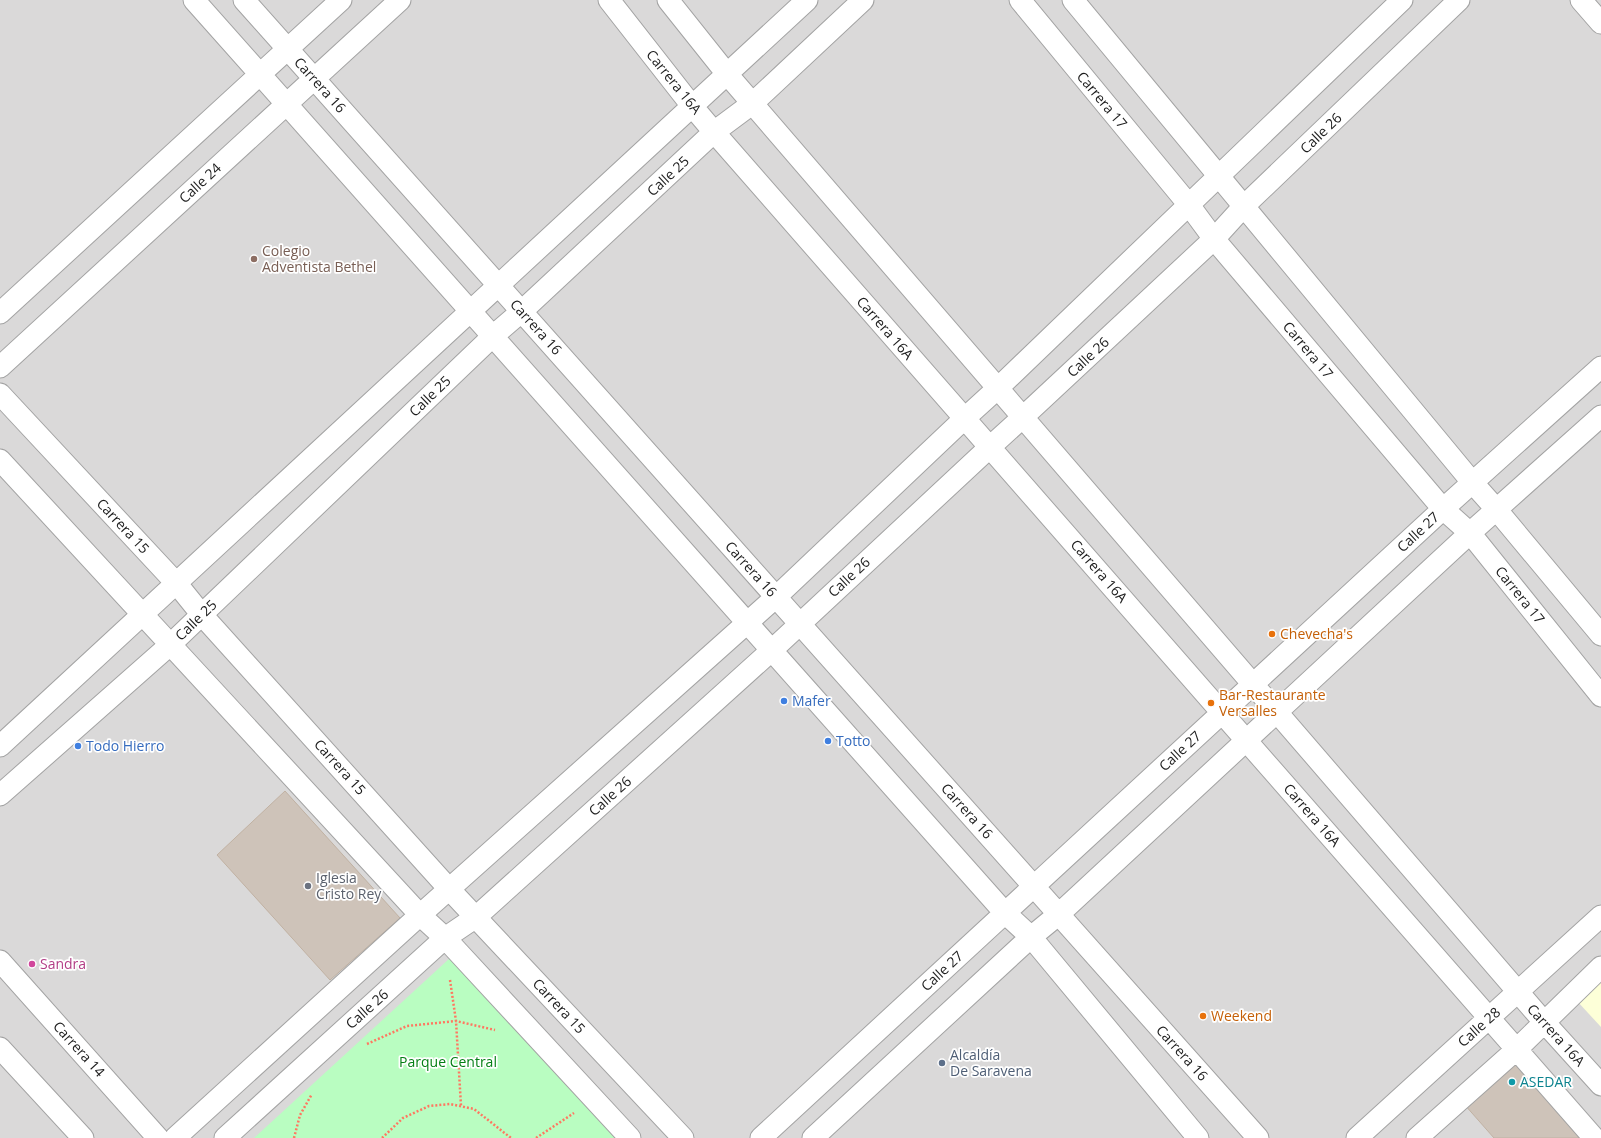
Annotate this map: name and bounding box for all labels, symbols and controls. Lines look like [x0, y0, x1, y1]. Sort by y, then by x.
street label: Carrera 16A [642, 45, 706, 118]
street label: Carrera 16 [290, 53, 351, 117]
street label: Carrera 17 [1073, 67, 1132, 132]
street label: Calle 26 [1296, 108, 1346, 157]
street label: Calle 25 [642, 151, 693, 200]
street label: Calle 24 [174, 158, 225, 207]
place label: Colegio Adventista Bethel [262, 241, 376, 276]
marker: Colegio Adventista Bethel [249, 254, 259, 264]
street label: Carrera 16A [853, 292, 918, 363]
street label: Carrera 16 [506, 295, 567, 359]
street label: Carrera 17 [1279, 317, 1338, 382]
street label: Calle 26 [1062, 332, 1113, 381]
street label: Calle 25 [405, 371, 455, 420]
street label: Carrera 15 [93, 494, 154, 557]
street label: Calle 27 [1392, 507, 1443, 556]
street label: Carrera 16A [1067, 535, 1132, 606]
street label: Carrera 16 [721, 537, 782, 601]
street label: Calle 26 [823, 552, 874, 601]
street label: Carrera 17 [1491, 562, 1550, 627]
street label: Calle 25 [171, 595, 221, 644]
place label: Chevecha's [1280, 624, 1353, 643]
marker: Chevecha's [1267, 629, 1277, 639]
place label: Bar-Restaurante Versalles [1219, 685, 1326, 720]
place label: Mafer [792, 691, 831, 710]
marker: Mafer [779, 696, 789, 706]
marker: Bar-Restaurante Versalles [1206, 698, 1216, 708]
street label: Calle 27 [1154, 726, 1205, 775]
place label: Totto [836, 731, 871, 750]
street label: Carrera 15 [310, 735, 371, 799]
place label: Todo Hierro [86, 736, 164, 755]
marker: Totto [823, 736, 833, 746]
marker: Todo Hierro [73, 741, 83, 751]
street label: Calle 26 [584, 771, 635, 820]
street label: Carrera 16 [937, 779, 998, 843]
street label: Carrera 16A [1280, 779, 1345, 850]
place label: Iglesia Cristo Rey [316, 868, 382, 903]
marker: Iglesia Cristo Rey [303, 881, 313, 891]
street label: Calle 27 [916, 946, 967, 995]
place label: Sandra [40, 954, 86, 973]
marker: Sandra [27, 959, 37, 969]
street label: Carrera 15 [529, 974, 590, 1037]
street label: Calle 26 [341, 984, 392, 1033]
street label: Carrera 16A [1523, 999, 1590, 1070]
street label: Calle 28 [1453, 1002, 1504, 1051]
place label: Weekend [1211, 1006, 1272, 1025]
marker: Weekend [1198, 1011, 1208, 1021]
street label: Carrera 14 [49, 1017, 110, 1081]
street label: Carrera 16 [1152, 1021, 1213, 1085]
place label: Alcaldía De Saravena [950, 1045, 1032, 1080]
park label: Parque Central [399, 1052, 497, 1071]
marker: Alcaldía De Saravena [937, 1058, 947, 1068]
place label: ASEDAR [1520, 1072, 1572, 1091]
marker: ASEDAR [1507, 1077, 1517, 1087]

